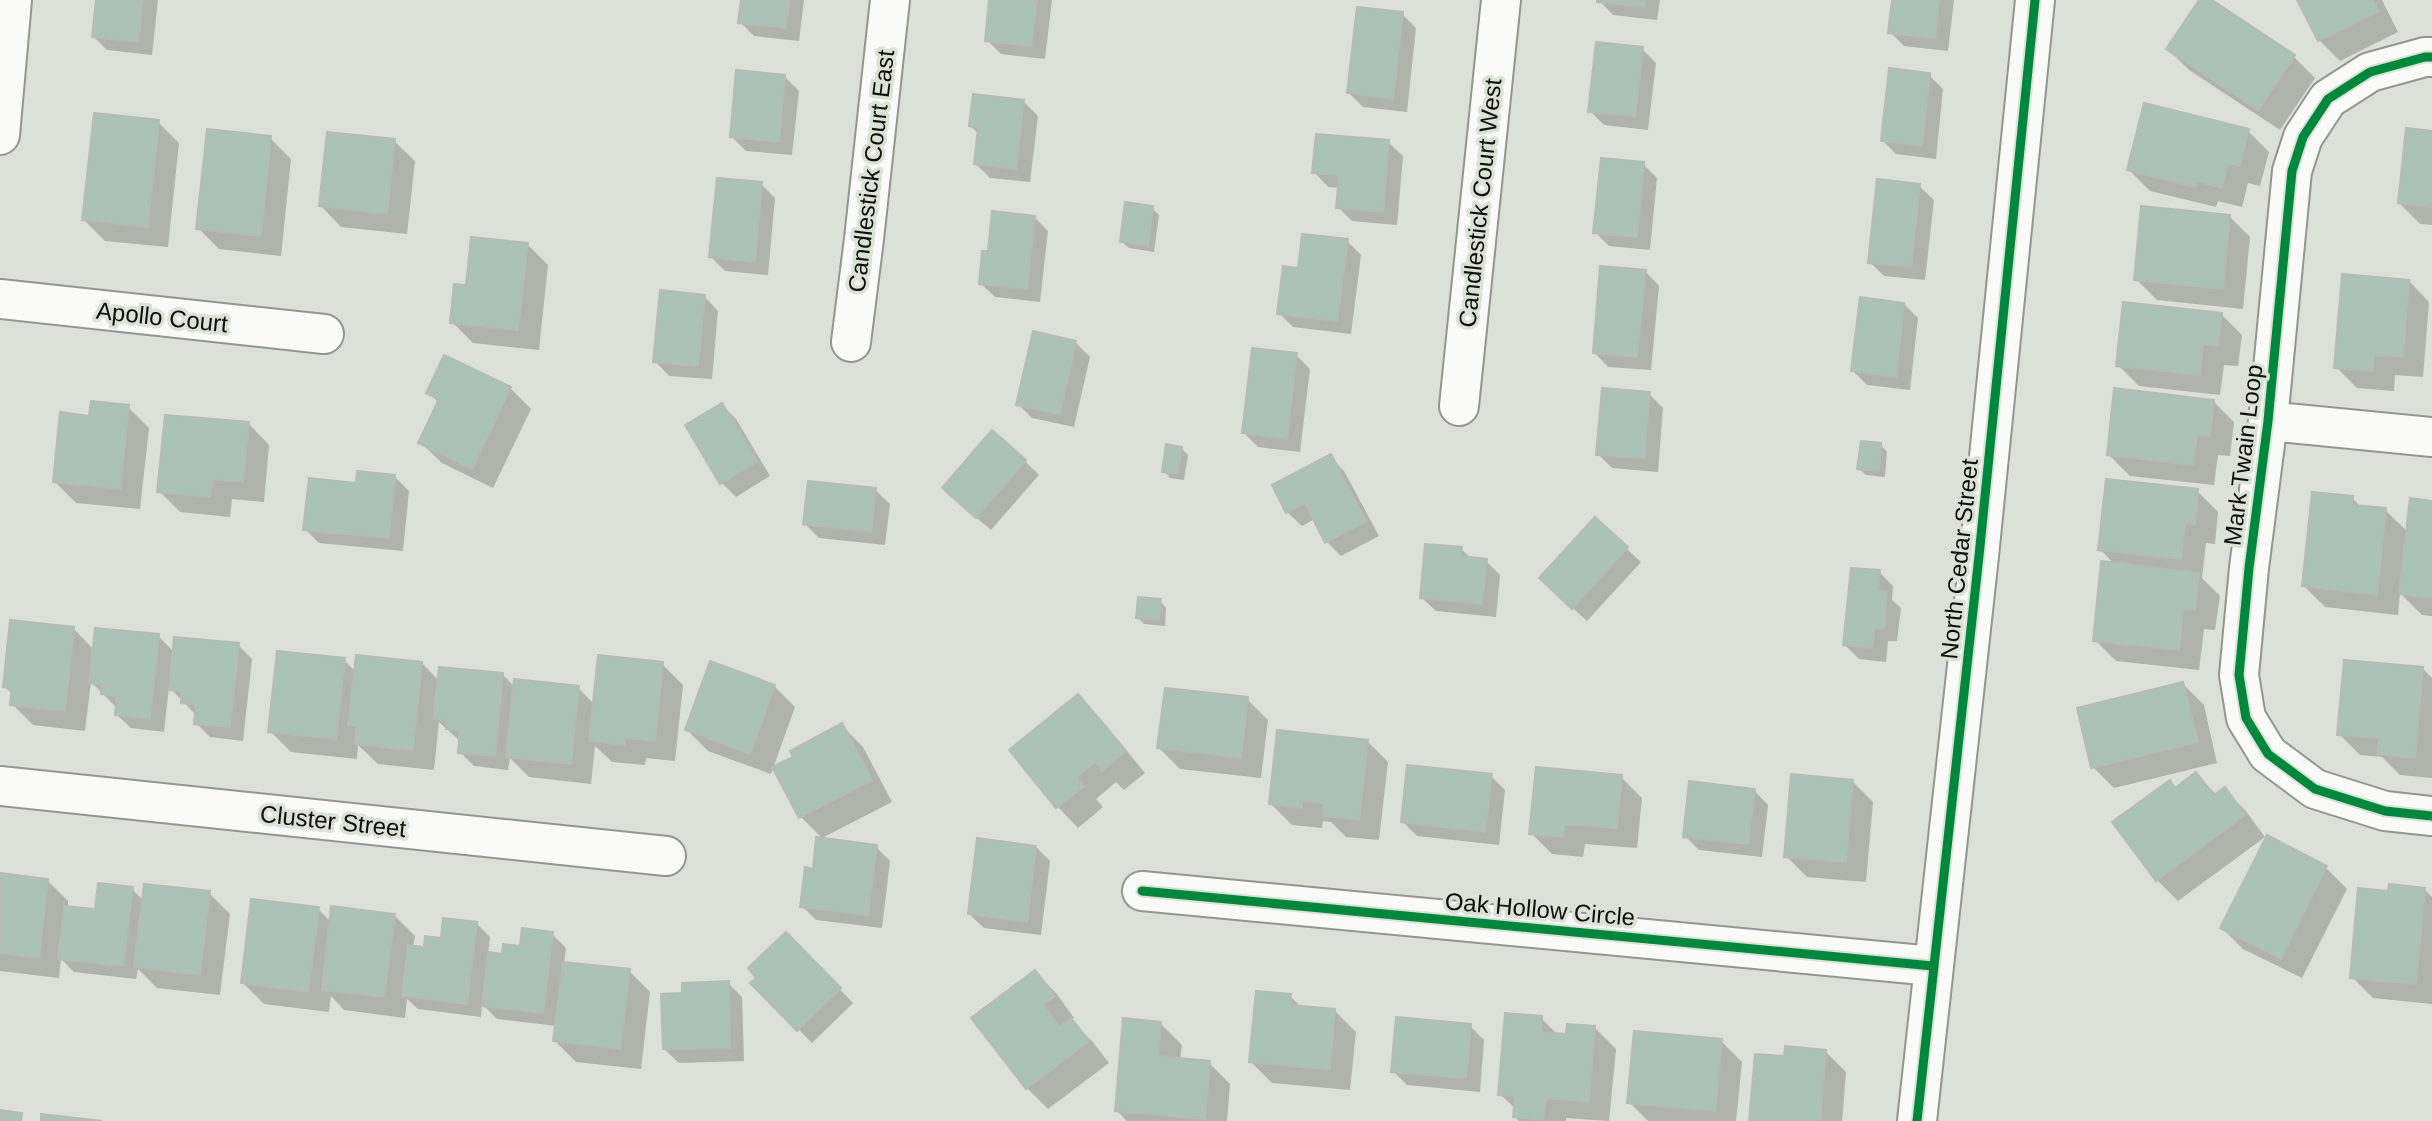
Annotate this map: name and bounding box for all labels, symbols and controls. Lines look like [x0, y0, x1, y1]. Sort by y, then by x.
street label: Candlestick Court East [843, 48, 899, 294]
street label: Candlestick Court West [1453, 77, 1507, 329]
street label: Apollo Court [95, 297, 229, 337]
street label: Mark Twain Loop [2218, 363, 2268, 547]
street label: North Cedar Street [1935, 457, 1983, 661]
street label: Cluster Street [259, 800, 408, 842]
street label: Oak Hollow Circle [1444, 887, 1636, 931]

